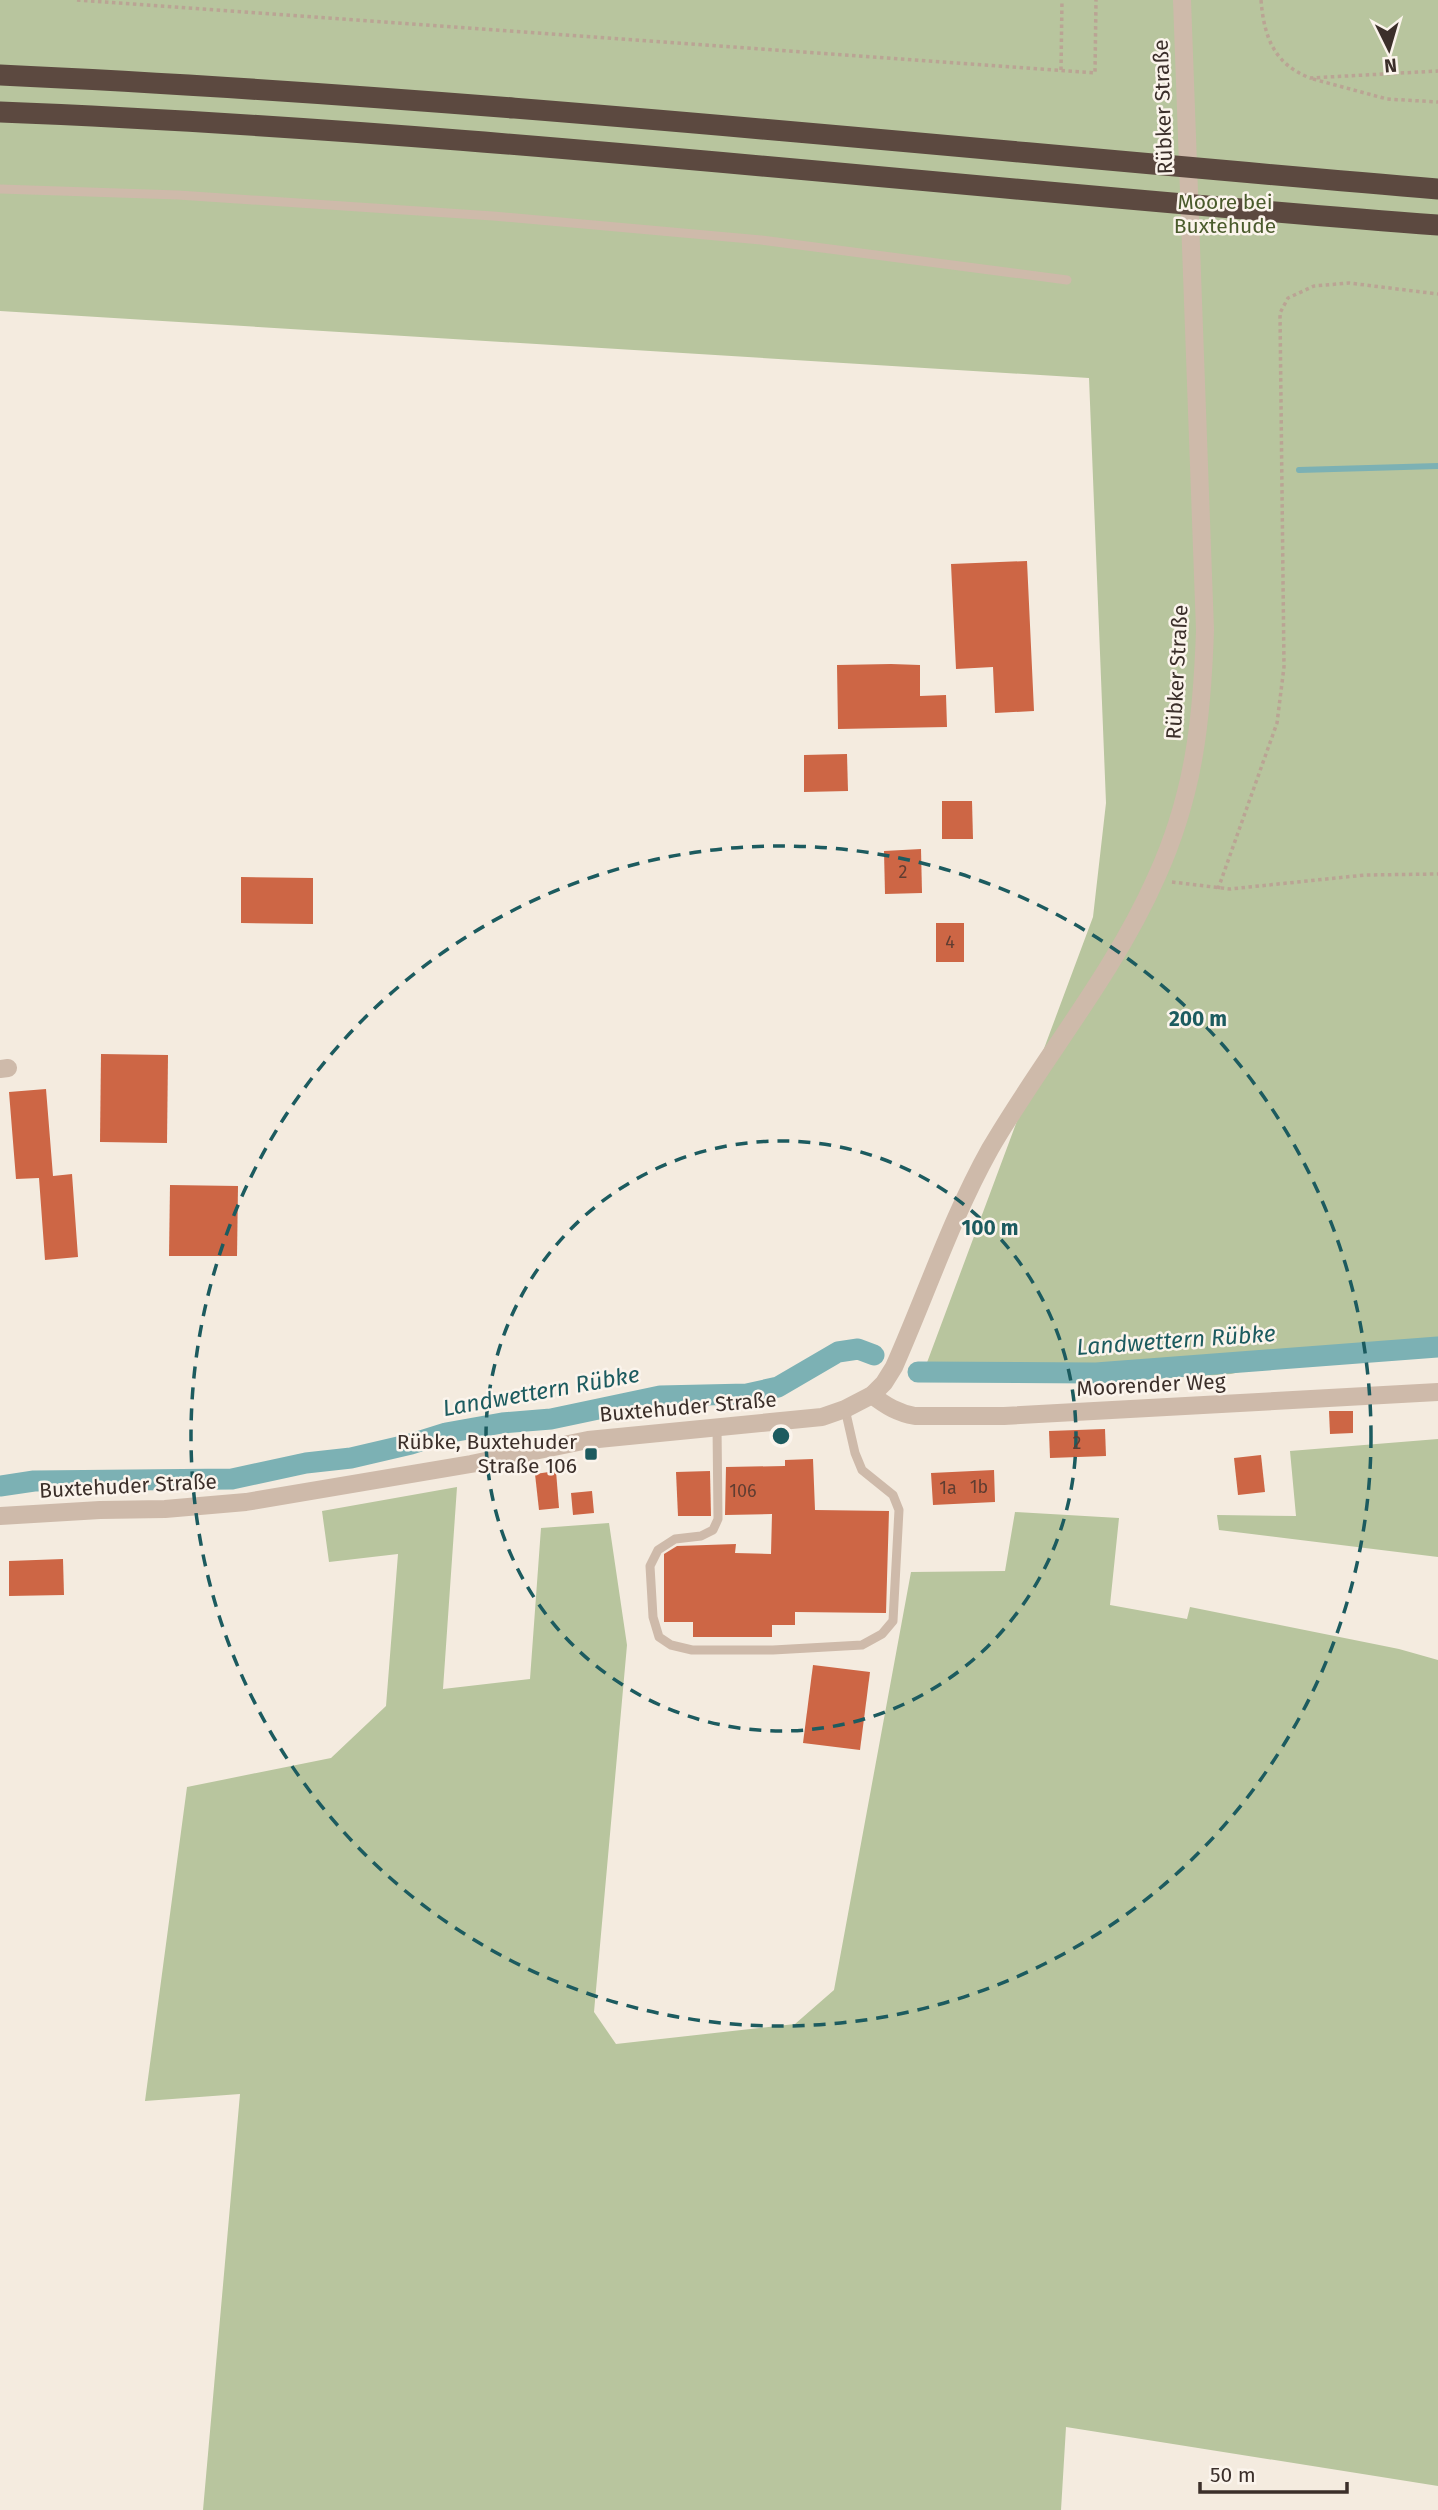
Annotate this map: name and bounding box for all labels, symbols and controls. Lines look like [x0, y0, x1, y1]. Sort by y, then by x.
north arrow [1354, 14, 1424, 84]
street label: Rübker Straße [1148, 39, 1178, 175]
text: N [1383, 53, 1398, 77]
park label: Moore bei Buxtehude [1174, 189, 1276, 239]
street label: Rübker Straße [1160, 604, 1194, 740]
house number: 2 [899, 861, 908, 883]
house number: 4 [945, 931, 955, 953]
text: 200 m [1169, 1006, 1227, 1032]
text: 100 m [961, 1215, 1019, 1241]
water label: Landwettern Rübke [1076, 1319, 1277, 1361]
water label: Landwettern Rübke [440, 1360, 642, 1422]
street label: Moorender Weg [1076, 1368, 1226, 1402]
street label: Buxtehuder Straße [598, 1386, 778, 1428]
centre of rings [769, 1424, 793, 1448]
place label: Rübke, Buxtehuder Straße 106 [397, 1429, 577, 1479]
house number: 2 [1073, 1432, 1082, 1454]
marker: Rübke, Buxtehuder Straße 106 [583, 1446, 599, 1462]
street label: Buxtehuder Straße [39, 1468, 217, 1504]
house number: 1b [970, 1476, 988, 1498]
house number: 1a [939, 1477, 957, 1499]
house number: 106 [729, 1480, 757, 1502]
scale bar [1200, 2450, 1347, 2494]
text: 50 m [1210, 2462, 1256, 2488]

